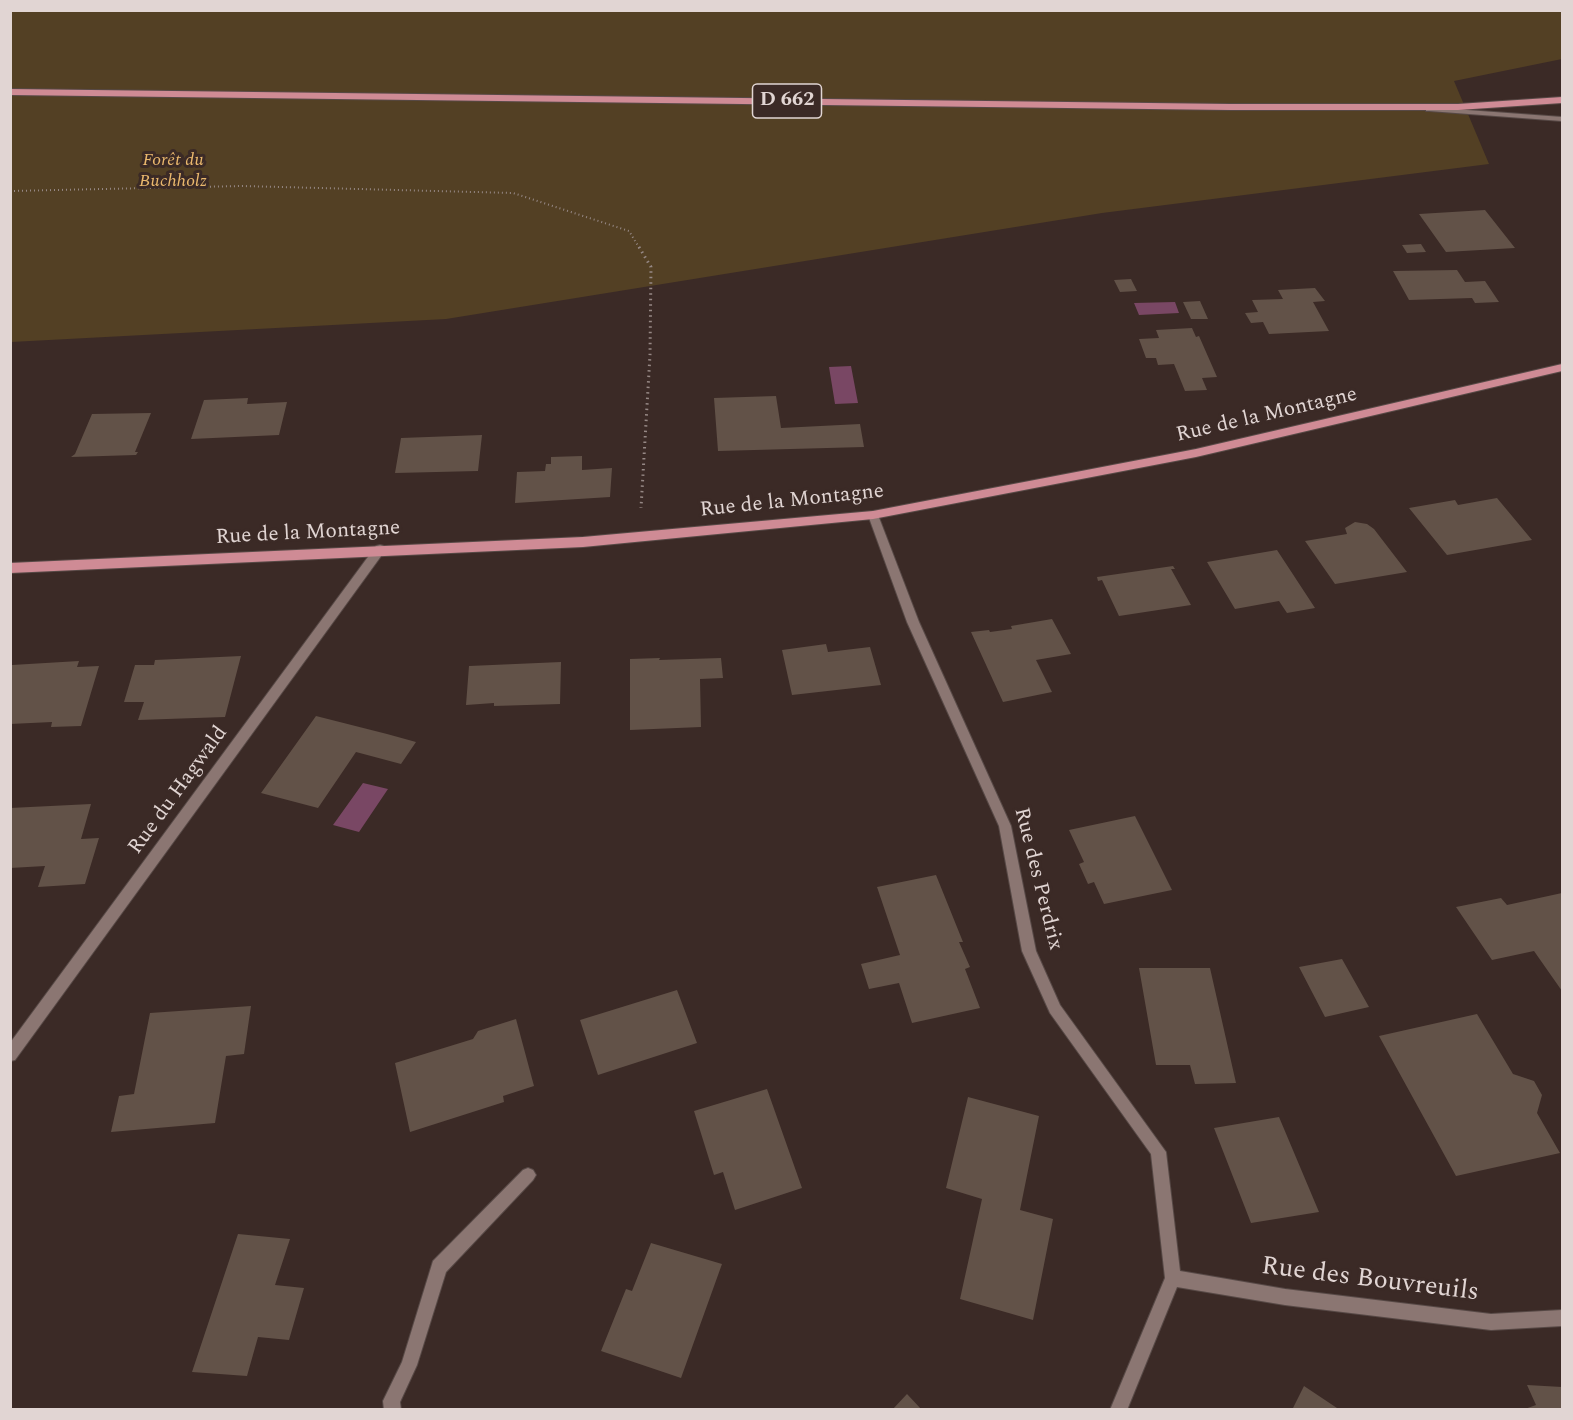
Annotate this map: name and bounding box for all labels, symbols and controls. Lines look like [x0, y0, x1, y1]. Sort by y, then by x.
road number: D 662 [752, 84, 822, 118]
park label: Forêt du Buchholz [139, 150, 207, 192]
street label: Rue de la Montagne [1174, 383, 1360, 449]
street label: Rue de la Montagne [699, 480, 885, 524]
street label: Rue de la Montagne [215, 517, 401, 551]
street label: Rue du Hagwald [124, 722, 234, 860]
street label: Rue des Perdrix [1007, 805, 1067, 953]
street label: Rue des Bouvreuils [1260, 1252, 1480, 1310]

